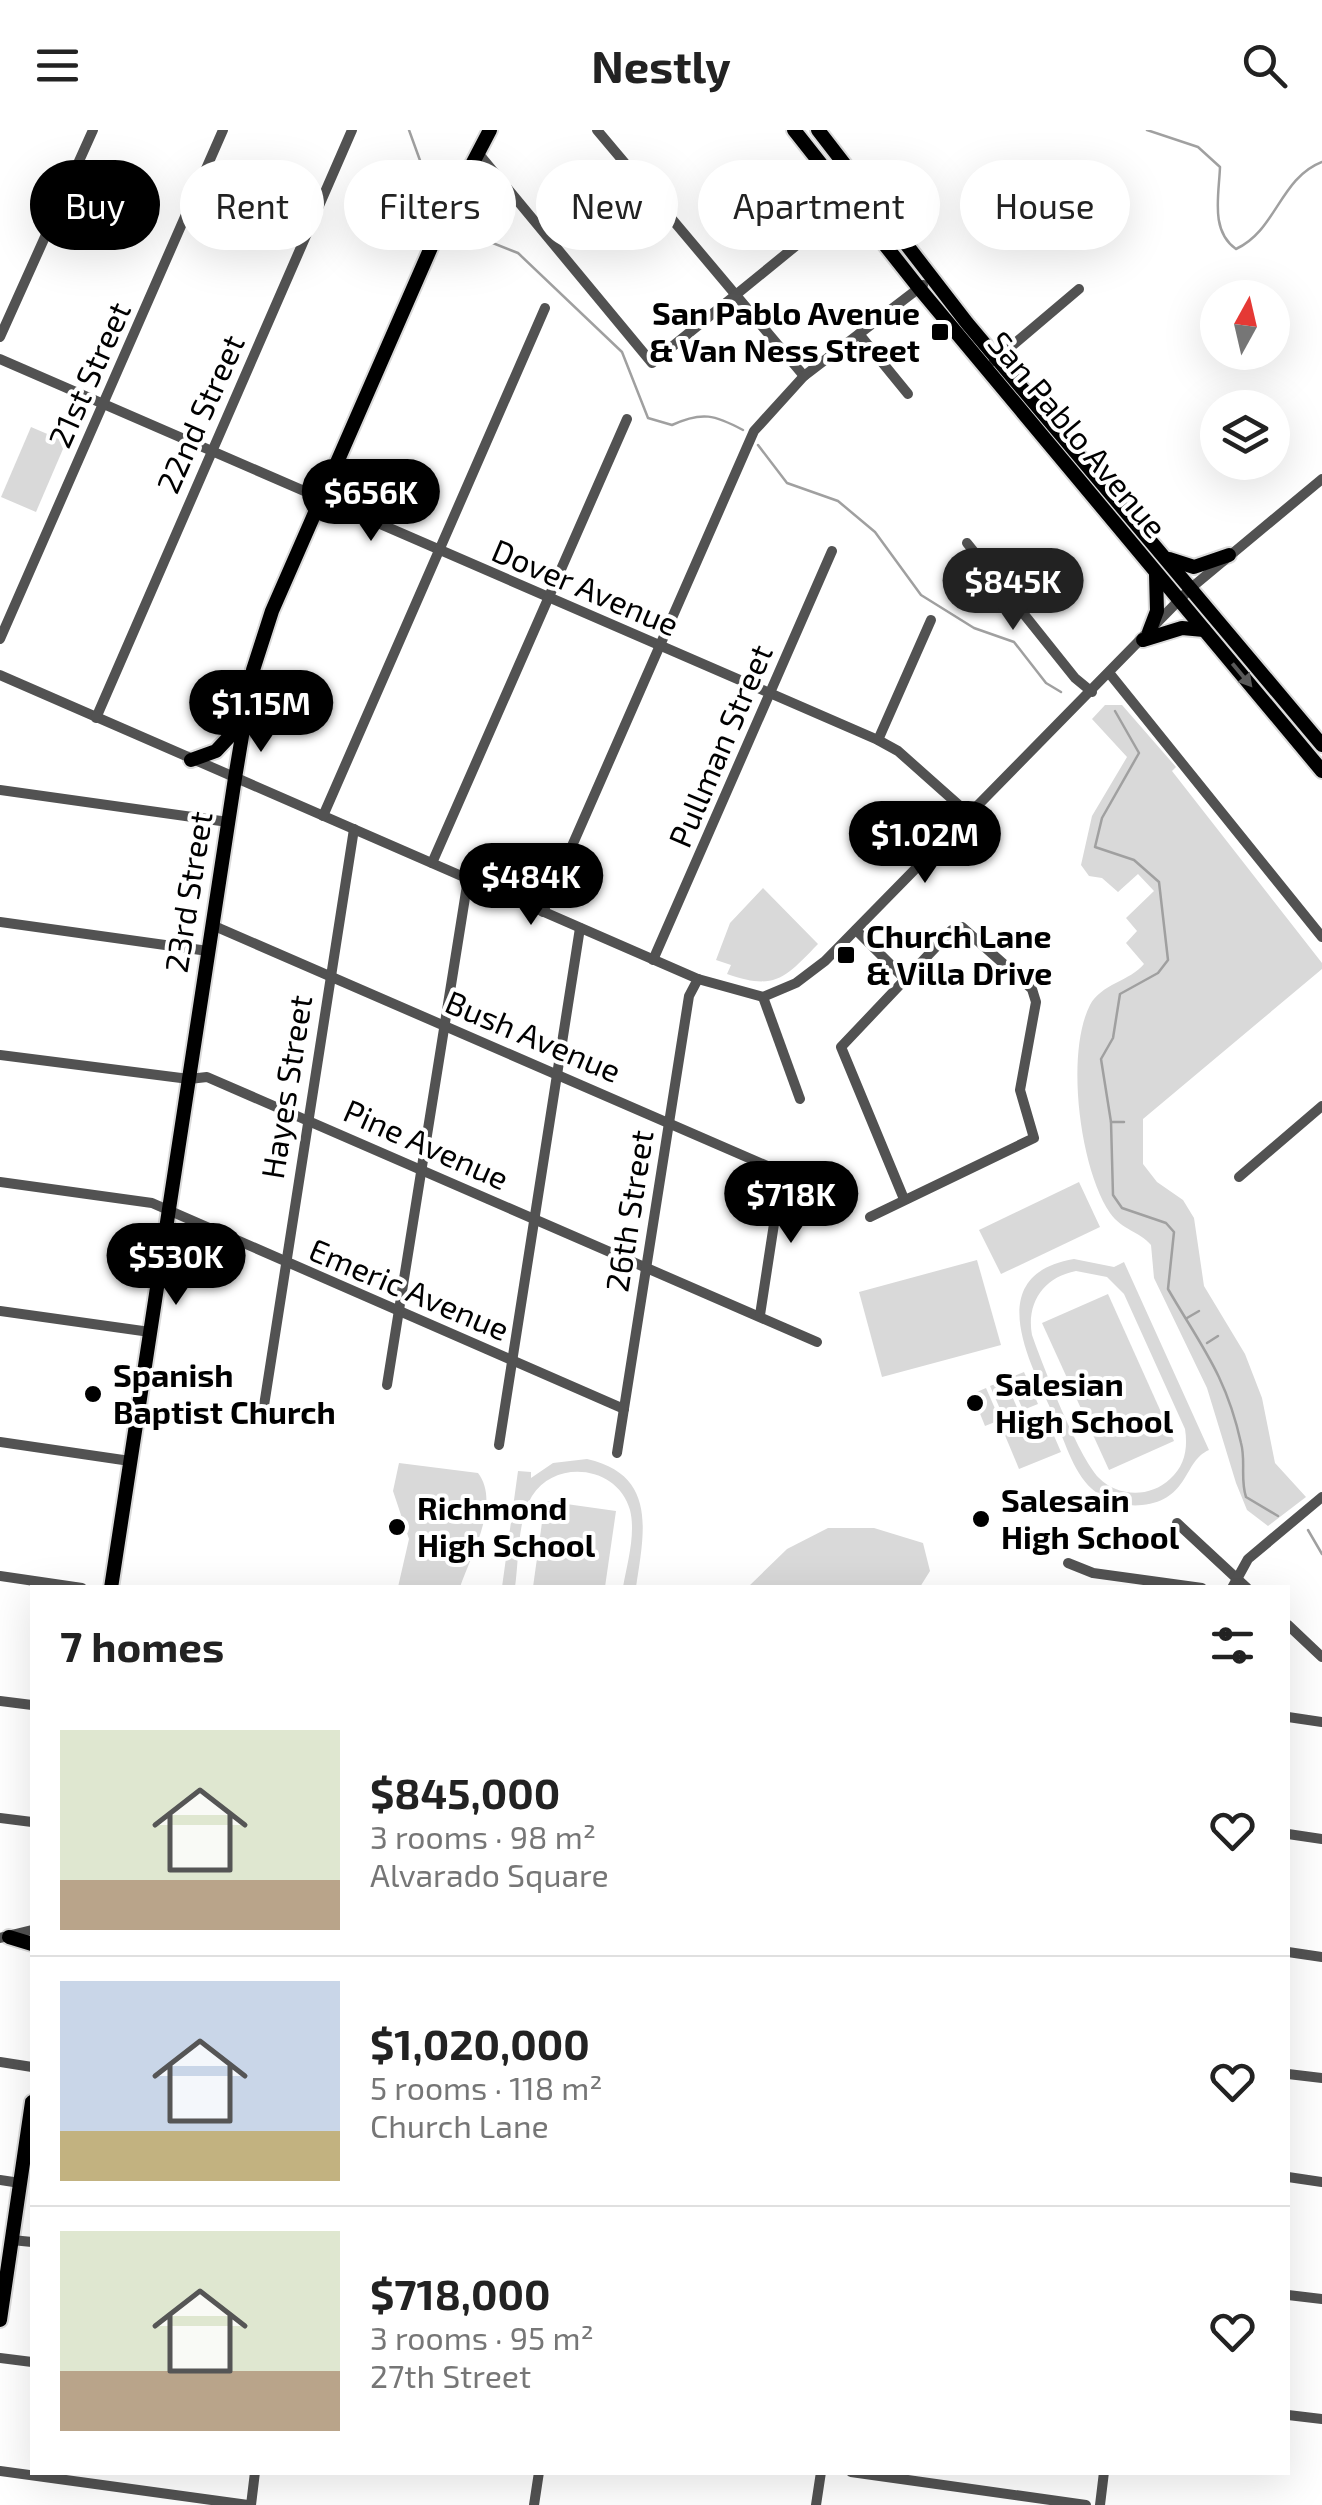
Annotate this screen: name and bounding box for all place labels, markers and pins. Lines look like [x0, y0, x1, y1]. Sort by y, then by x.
place label: San Pablo Avenue & Van Ness Street [649, 293, 920, 368]
marker: San Pablo Avenue & Van Ness Street [929, 321, 951, 343]
pin: $656K [301, 459, 441, 544]
pin: $845K [943, 548, 1083, 633]
pin: $1.15M [180, 670, 342, 755]
pin: $1.02M [844, 801, 1006, 886]
pin: $484K [461, 843, 601, 928]
place label: Church Lane & Villa Drive [866, 916, 1052, 991]
marker: Church Lane & Villa Drive [835, 944, 857, 966]
pin: $718K [721, 1161, 861, 1246]
pin: $530K [106, 1223, 246, 1308]
place label: Spanish Baptist Church [113, 1355, 336, 1430]
place label: Salesian High School [995, 1364, 1174, 1439]
marker: Spanish Baptist Church [82, 1383, 104, 1405]
marker: Salesian High School [964, 1392, 986, 1414]
place label: Salesain High School [1001, 1480, 1180, 1555]
place label: Richmond High School [417, 1488, 596, 1563]
marker: Salesain High School [970, 1508, 992, 1530]
marker: Richmond High School [386, 1516, 408, 1538]

